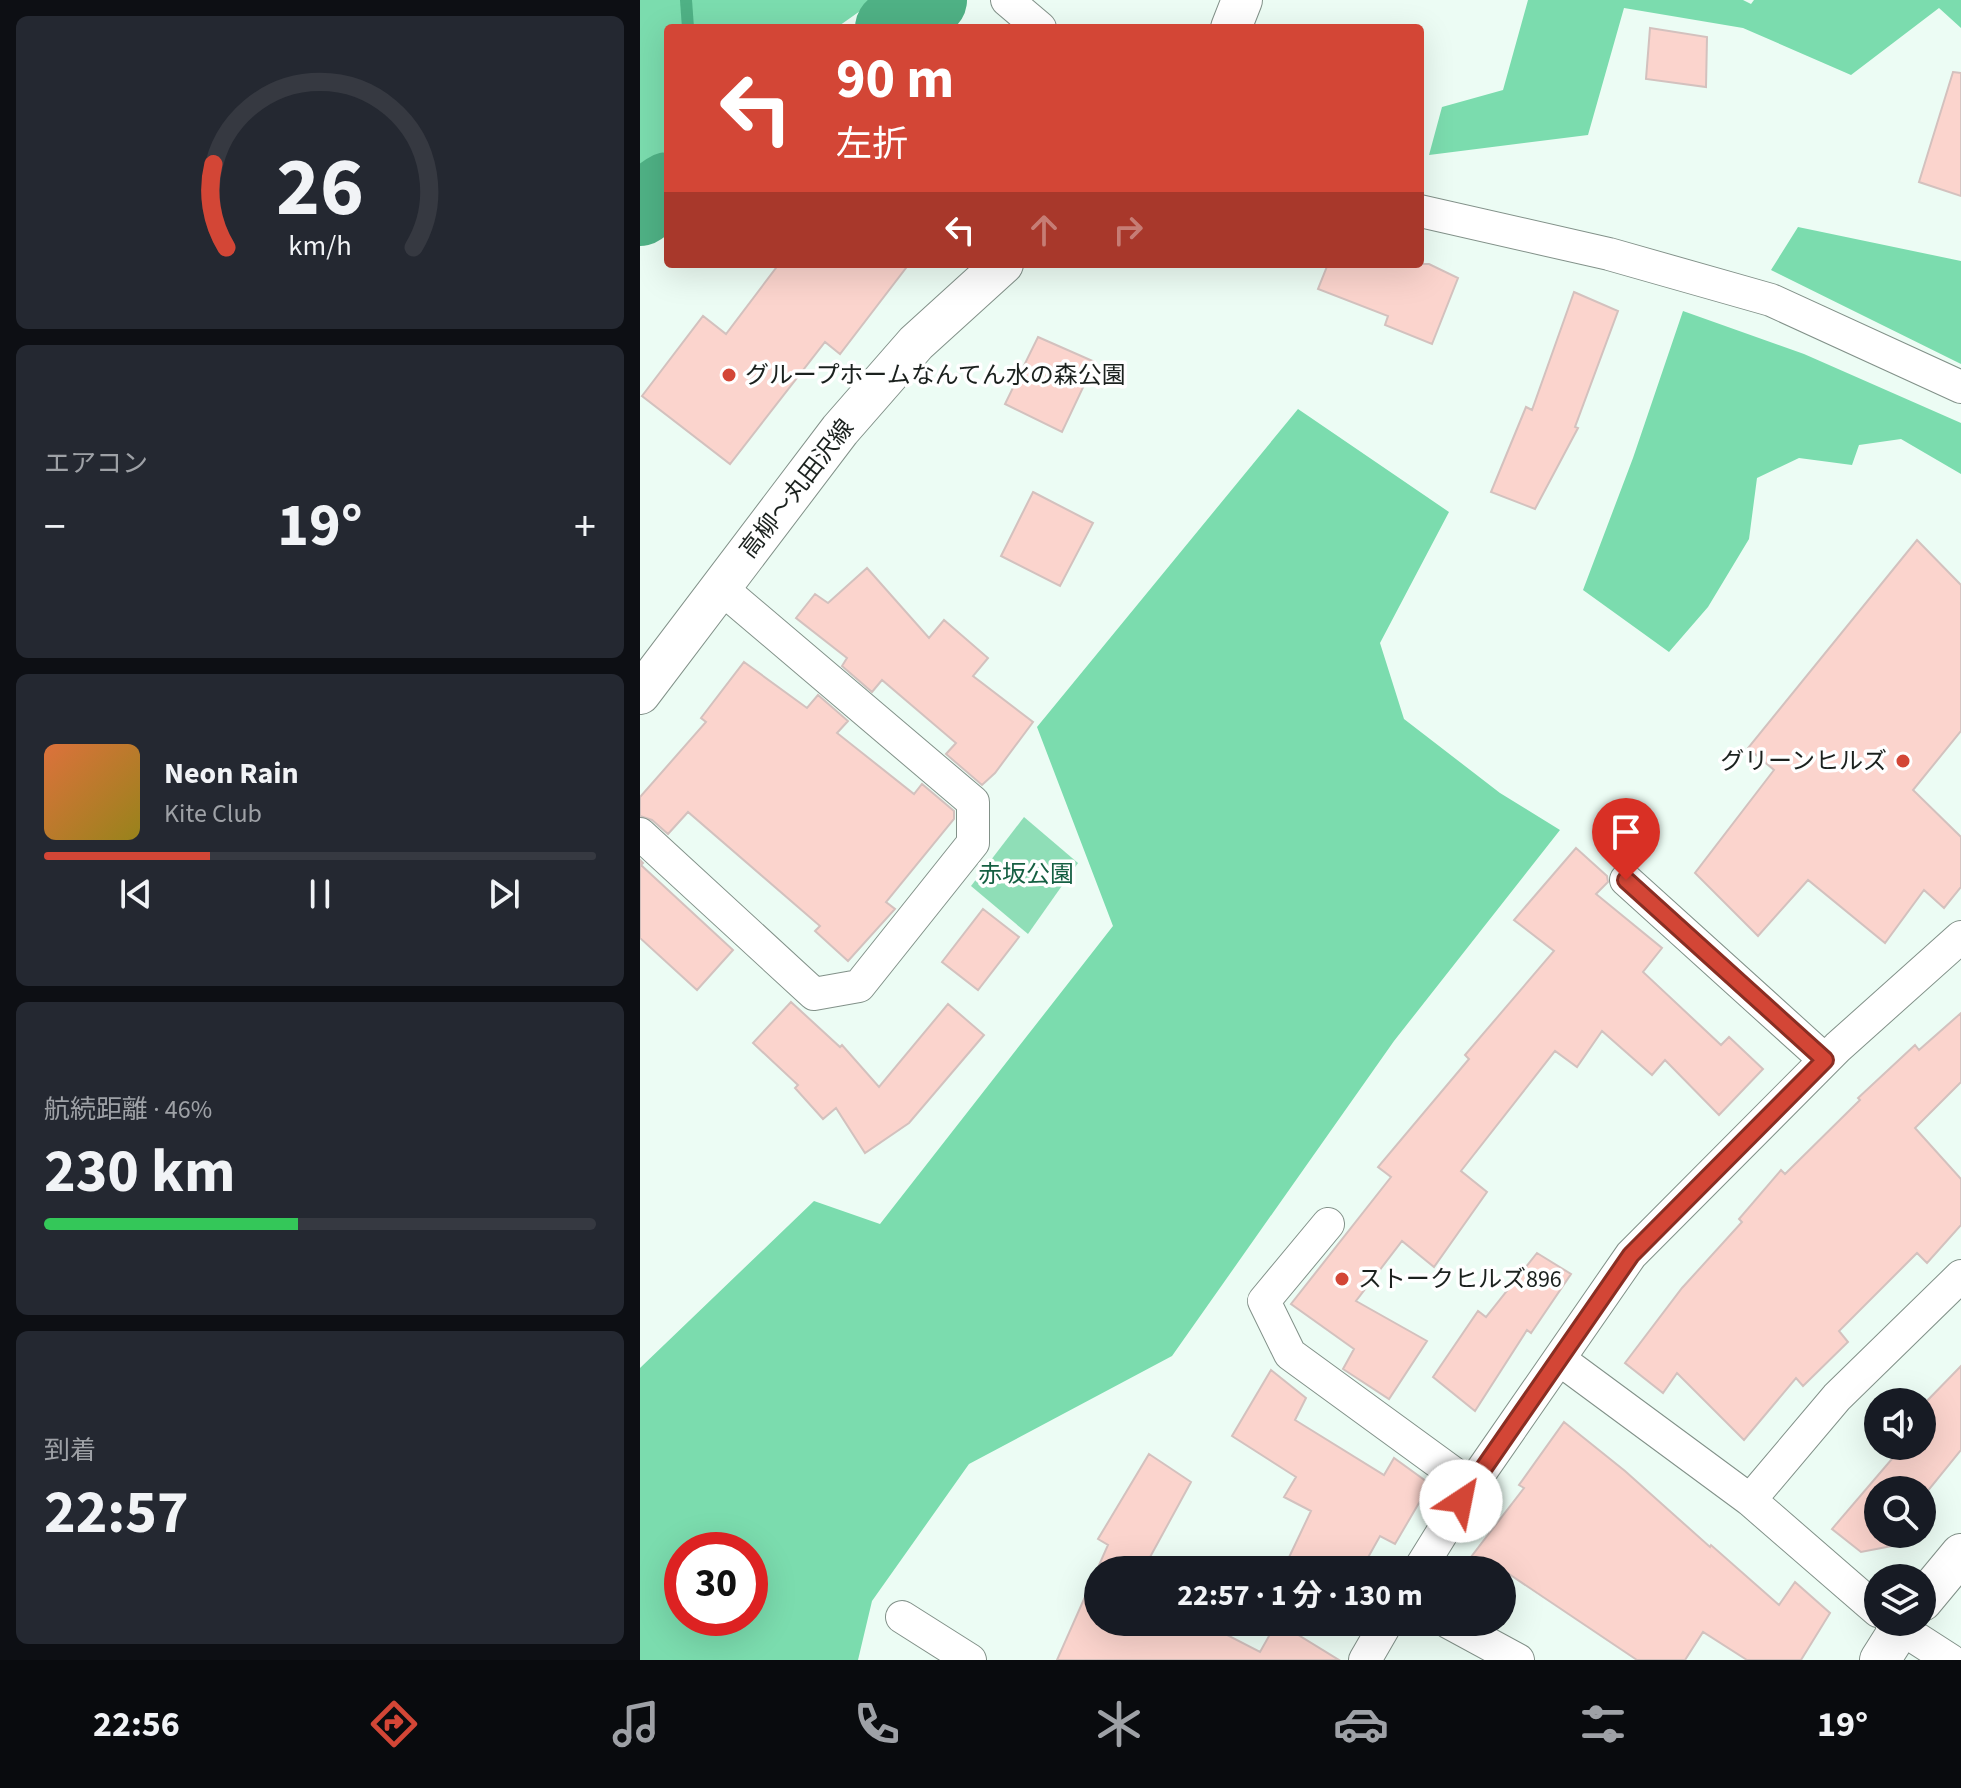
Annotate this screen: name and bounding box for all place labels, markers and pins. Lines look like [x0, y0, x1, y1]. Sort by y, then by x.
place label: グループホームなんてん水の森公園 [745, 358, 1126, 393]
marker: グループホームなんてん水の森公園 [720, 366, 738, 384]
place label: グリーンヒルズ [1720, 744, 1887, 779]
marker: グリーンヒルズ [1894, 752, 1912, 770]
pin [1592, 798, 1660, 880]
place label: ストークヒルズ896 [1358, 1262, 1562, 1297]
marker: ストークヒルズ896 [1333, 1270, 1351, 1288]

